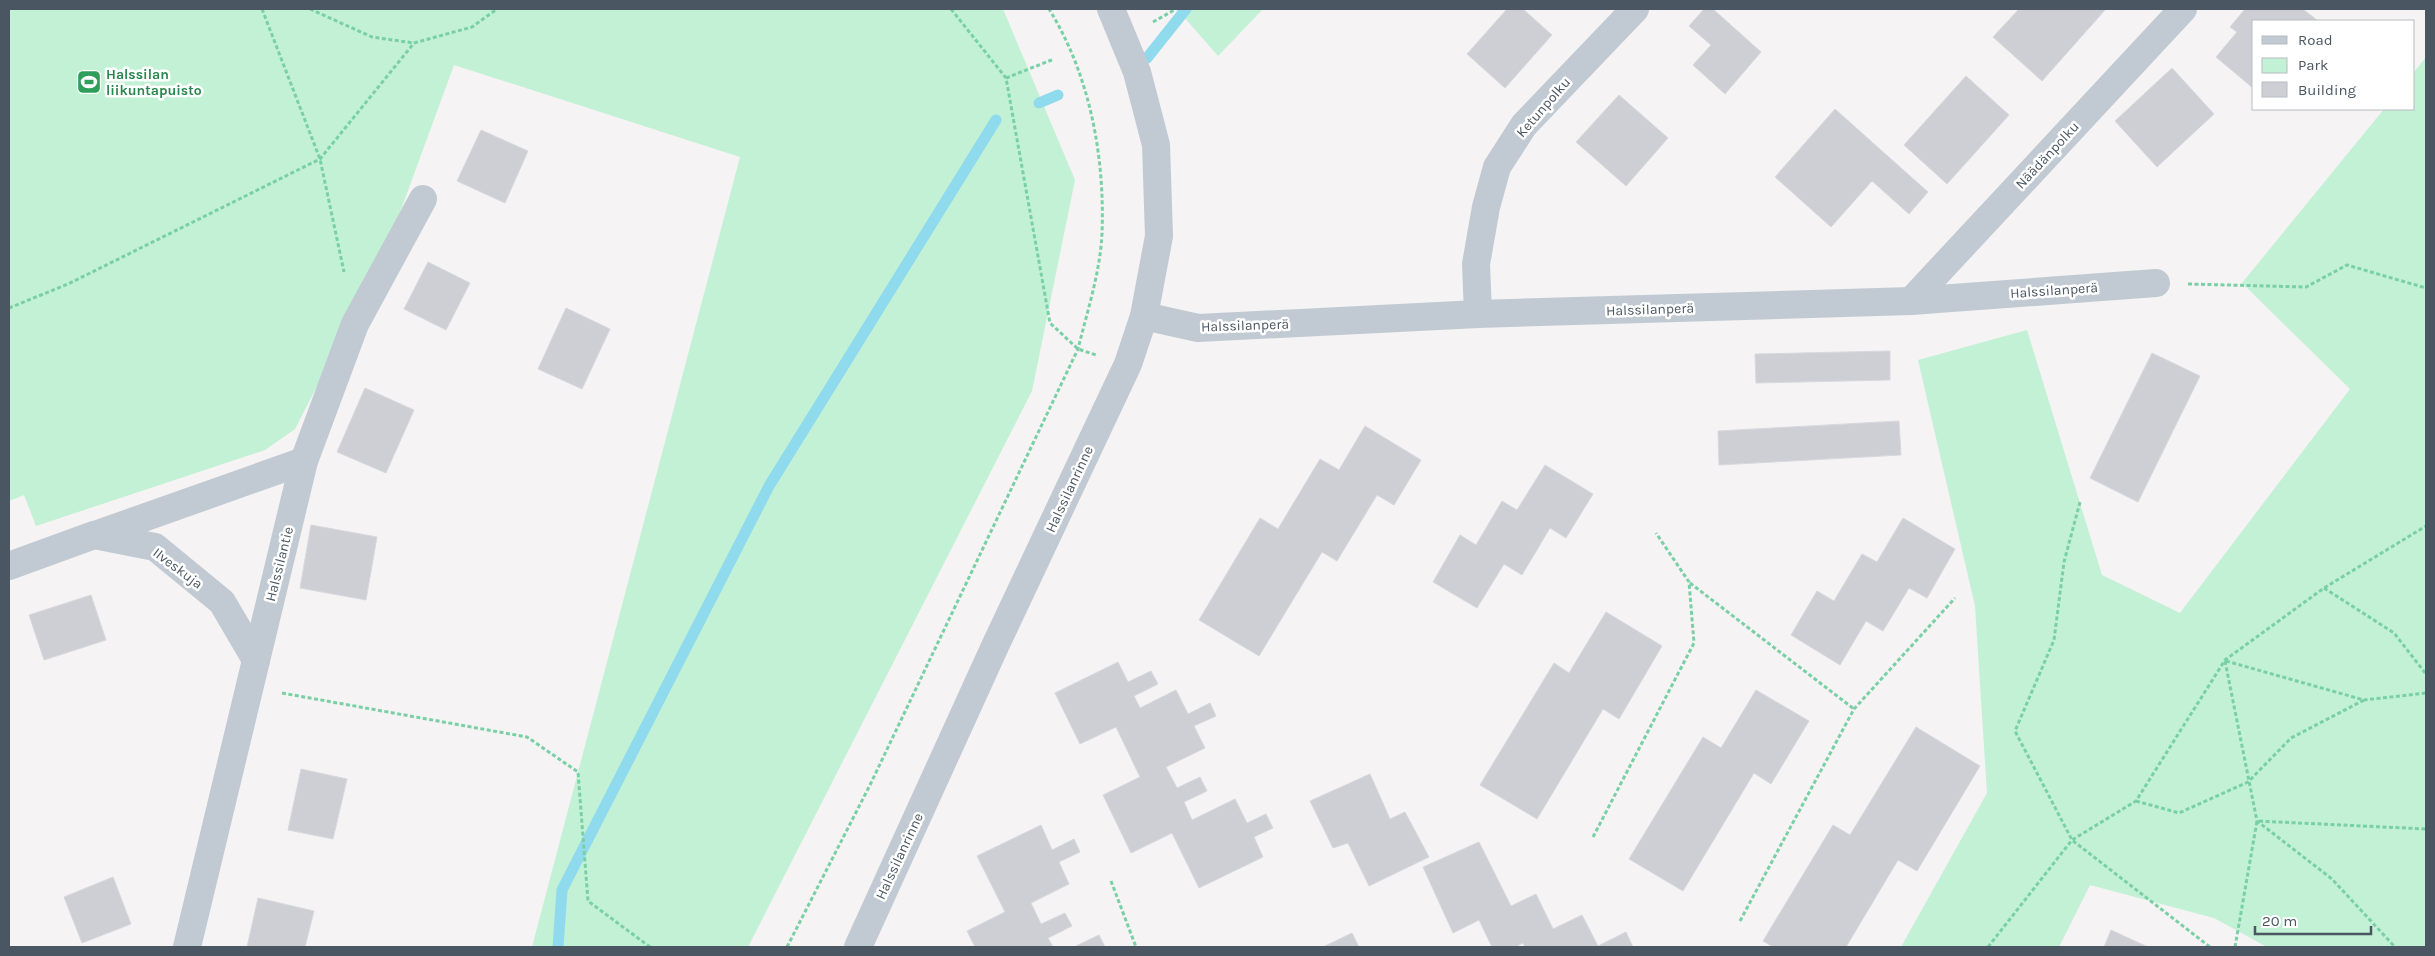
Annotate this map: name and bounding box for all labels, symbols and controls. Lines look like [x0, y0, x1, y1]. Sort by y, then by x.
legend [2252, 20, 2415, 110]
text: Road [2298, 31, 2333, 49]
text: Park [2298, 56, 2328, 74]
place label: Halssilan liikuntapuisto [106, 66, 202, 99]
sports icon: Halssilan liikuntapuisto [76, 69, 102, 95]
street label: Ketunpolku [1513, 74, 1574, 141]
text: Building [2298, 81, 2356, 99]
street label: Näädänpolku [2012, 118, 2083, 192]
street label: Halssilanperä [2010, 279, 2099, 302]
street label: Halssilanperä [1606, 299, 1694, 320]
street label: Halssilanperä [1201, 315, 1289, 336]
street label: Halssilanrinne [1042, 443, 1097, 535]
street label: Halssilantie [262, 525, 297, 603]
street label: Ilveskuja [149, 544, 206, 593]
street label: Halssilanrinne [872, 810, 927, 902]
scale bar [2255, 904, 2371, 936]
text: 20 m [2262, 912, 2297, 930]

